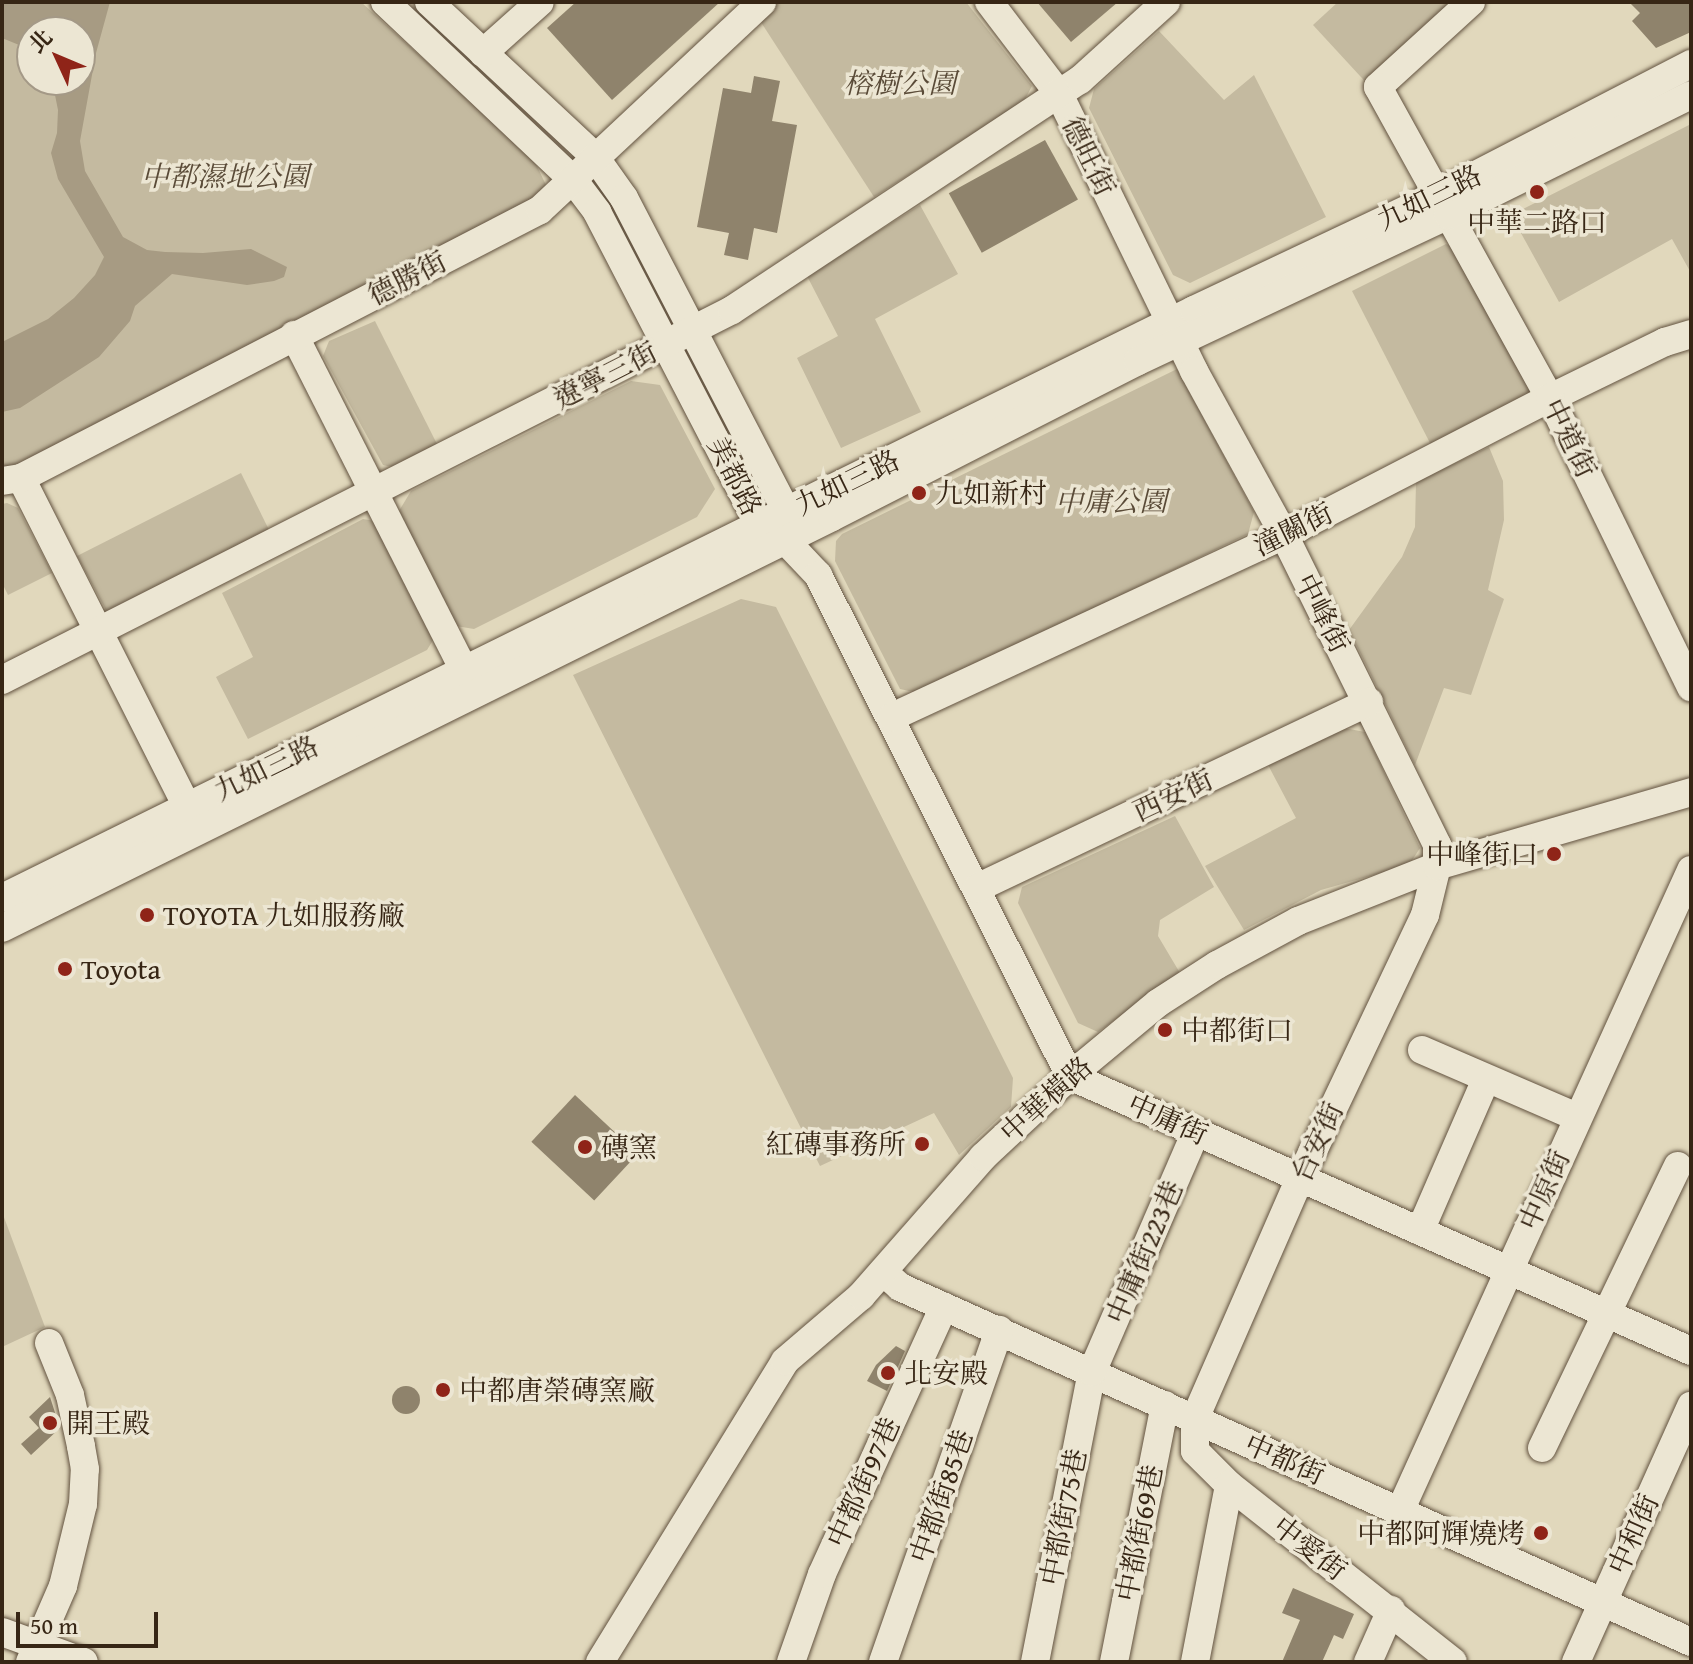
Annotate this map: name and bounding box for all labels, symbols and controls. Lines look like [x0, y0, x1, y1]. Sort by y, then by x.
north arrow [16, 16, 96, 96]
text: 北 [21, 22, 59, 60]
park label: 榕樹公園 [844, 66, 956, 100]
street label: 德旺街 [1055, 111, 1123, 201]
street label: 九如三路 [1371, 157, 1487, 237]
park label: 中都濕地公園 [141, 159, 309, 193]
marker: 中華二路口 [1528, 183, 1546, 201]
place label: 中華二路口 [1467, 205, 1607, 239]
street label: 德勝街 [362, 244, 452, 312]
street label: 遼寧三街 [547, 335, 663, 415]
street label: 中道街 [1536, 393, 1604, 483]
street label: 美都路 [701, 431, 769, 521]
street label: 九如三路 [789, 442, 905, 522]
place label: 九如新村 [935, 476, 1047, 510]
marker: 九如新村 [910, 484, 928, 502]
park label: 中庸公園 [1055, 484, 1167, 518]
street label: 潼關街 [1248, 495, 1338, 563]
street label: 中峰街 [1289, 568, 1357, 658]
street label: 九如三路 [208, 728, 324, 808]
street label: 西安街 [1128, 762, 1218, 828]
place label: 中峰街口 [1426, 837, 1538, 871]
marker: 中峰街口 [1545, 845, 1563, 863]
place label: TOYOTA 九如服務廠 [163, 898, 405, 932]
marker: TOYOTA 九如服務廠 [138, 906, 156, 924]
place label: Toyota [81, 952, 161, 986]
marker: Toyota [56, 960, 74, 978]
place label: 中都街口 [1181, 1013, 1293, 1047]
marker: 中都街口 [1156, 1021, 1174, 1039]
street label: 中華橫路 [993, 1049, 1099, 1149]
street label: 中庸街 [1123, 1087, 1213, 1151]
street label: 台安街 [1284, 1097, 1350, 1187]
place label: 紅磚事務所 [766, 1127, 906, 1161]
place label: 磚窯 [601, 1130, 657, 1164]
marker: 紅磚事務所 [913, 1135, 931, 1153]
marker: 磚窯 [576, 1138, 594, 1156]
street label: 中原街 [1512, 1145, 1576, 1235]
street label: 中庸街223巷 [1099, 1175, 1189, 1329]
place label: 北安殿 [904, 1356, 988, 1390]
marker: 北安殿 [879, 1364, 897, 1382]
place label: 中都唐榮磚窯廠 [459, 1373, 655, 1407]
marker: 中都唐榮磚窯廠 [434, 1381, 452, 1399]
place label: 開王殿 [66, 1406, 150, 1440]
street label: 中都街97巷 [819, 1412, 907, 1552]
marker: 開王殿 [41, 1414, 59, 1432]
street label: 中都街85巷 [902, 1425, 980, 1567]
street label: 中都街 [1240, 1427, 1330, 1491]
street label: 中都街75巷 [1033, 1446, 1093, 1588]
street label: 中都街69巷 [1109, 1462, 1169, 1604]
street label: 中和街 [1601, 1489, 1665, 1579]
street label: 中愛街 [1267, 1509, 1353, 1587]
place label: 中都阿輝燒烤 [1357, 1516, 1525, 1550]
marker: 中都阿輝燒烤 [1532, 1524, 1550, 1542]
scale bar [20, 1596, 162, 1646]
text: 50 m [30, 1608, 78, 1643]

